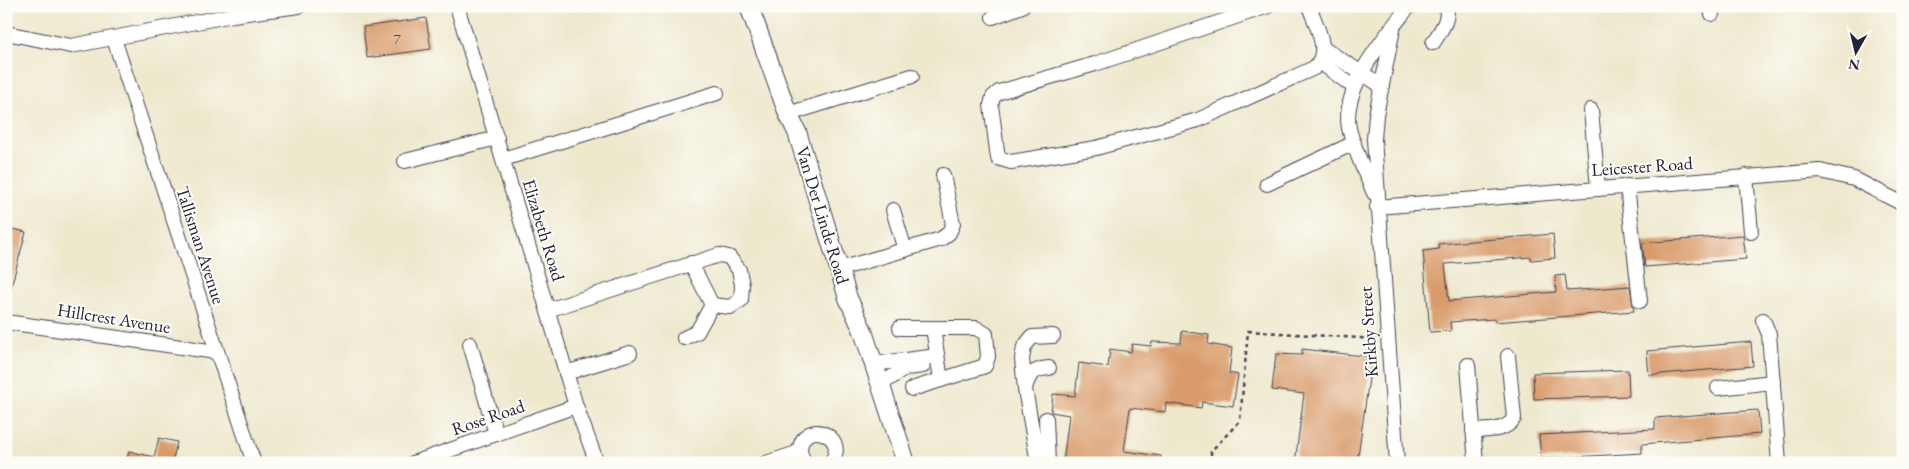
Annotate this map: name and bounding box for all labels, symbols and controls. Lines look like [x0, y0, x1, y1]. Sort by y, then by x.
north arrow [1832, 28, 1882, 78]
house number: 7 [393, 29, 401, 48]
text: N [1847, 55, 1861, 75]
street label: Van Der Linde Road [791, 143, 855, 287]
street label: Leicester Road [1590, 151, 1694, 181]
street label: Elizabeth Road [518, 176, 571, 285]
street label: Tallisman Avenue [171, 183, 231, 307]
street label: Kirkby Street [1353, 285, 1383, 378]
street label: Hillcrest Avenue [56, 298, 172, 338]
street label: Rose Road [448, 393, 528, 440]

